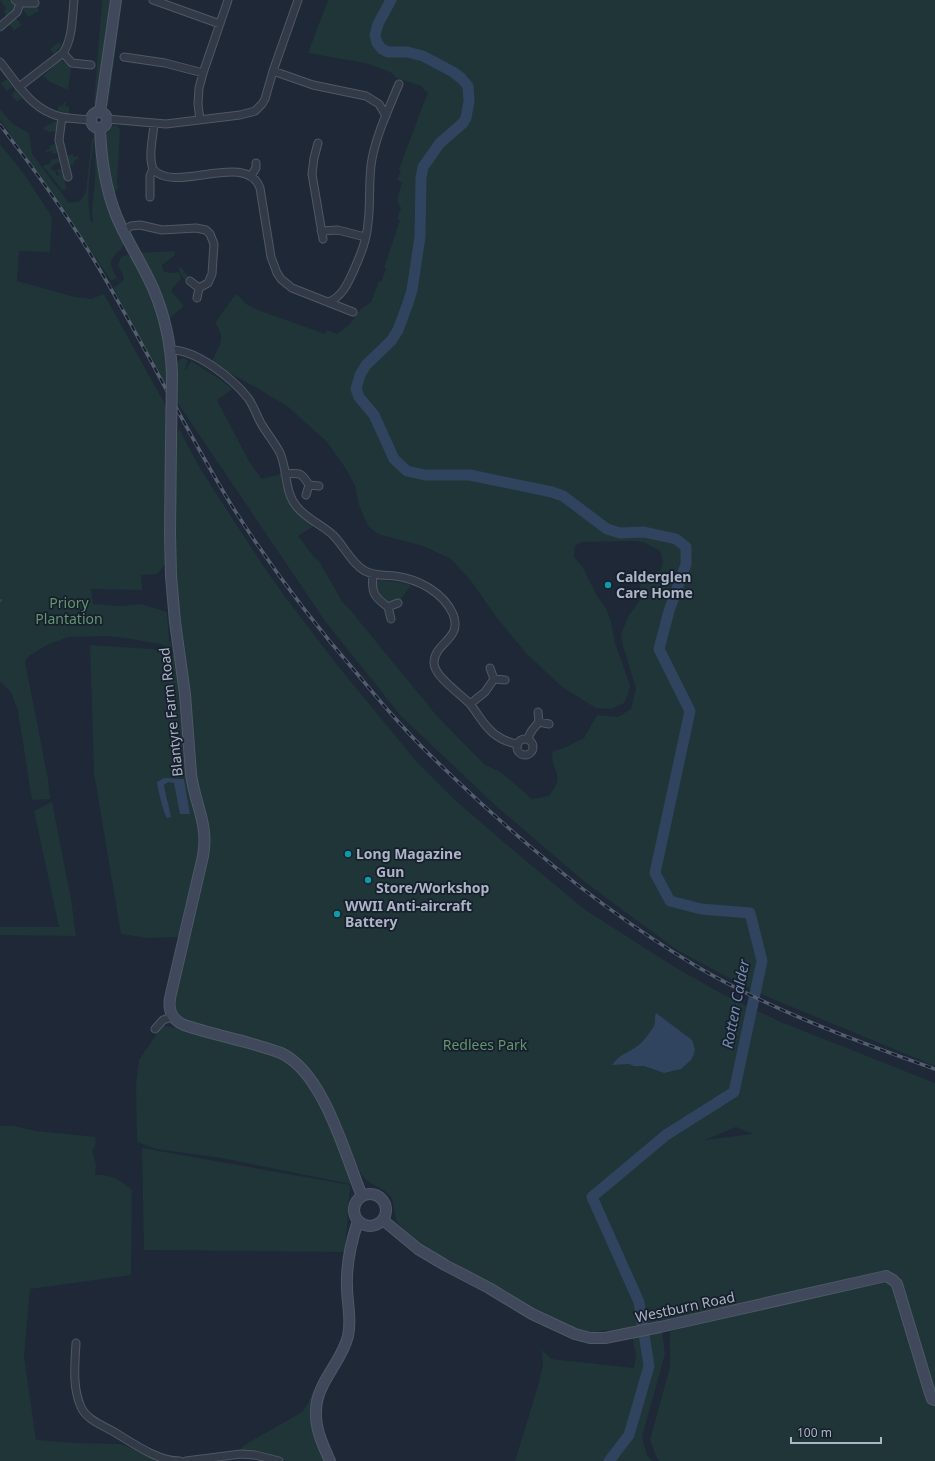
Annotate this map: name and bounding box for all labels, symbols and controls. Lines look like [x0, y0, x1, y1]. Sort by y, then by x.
place label: Calderglen Care Home [616, 567, 693, 602]
marker: Calderglen Care Home [603, 580, 613, 590]
park label: Priory Plantation [35, 593, 103, 628]
street label: Blantyre Farm Road [154, 647, 187, 778]
place label: Long Magazine [356, 844, 462, 863]
marker: Long Magazine [343, 849, 353, 859]
place label: Gun Store/Workshop [376, 862, 490, 897]
marker: Gun Store/Workshop [363, 875, 373, 885]
place label: WWII Anti-aircraft Battery [345, 896, 472, 931]
marker: WWII Anti-aircraft Battery [332, 909, 342, 919]
water label: Rotten Calder [717, 957, 754, 1050]
park label: Redlees Park [443, 1035, 528, 1054]
street label: Westburn Road [633, 1287, 736, 1326]
scale bar [791, 1419, 881, 1445]
text: 100 m [797, 1424, 832, 1441]

